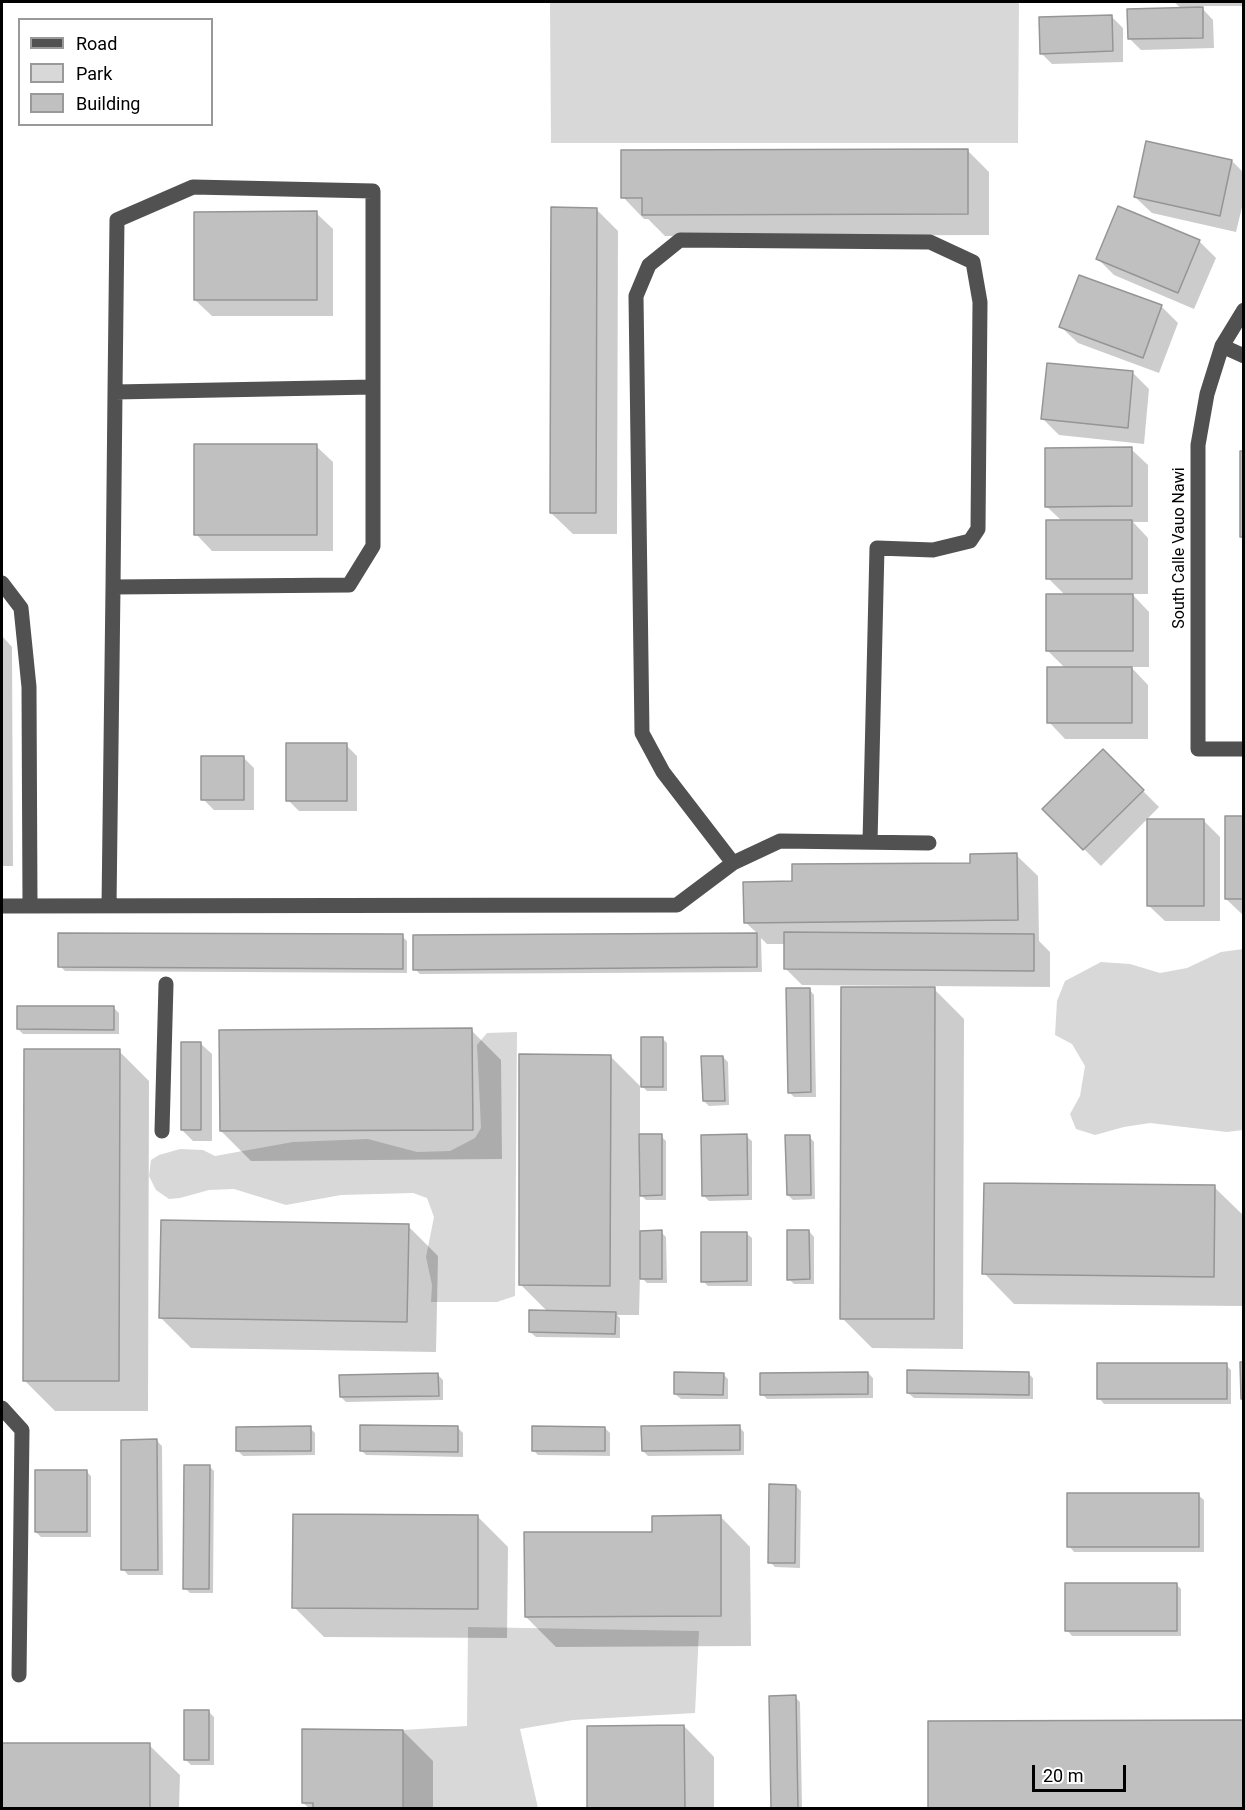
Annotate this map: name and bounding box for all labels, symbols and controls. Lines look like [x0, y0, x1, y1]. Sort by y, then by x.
legend [18, 18, 213, 126]
text: Road [76, 33, 117, 54]
text: Park [76, 63, 112, 84]
text: Building [76, 93, 140, 114]
street label: South Calle Vauo Nawi [1170, 467, 1190, 629]
scale bar [1035, 1753, 1130, 1791]
text: 20 m [1043, 1765, 1083, 1786]

